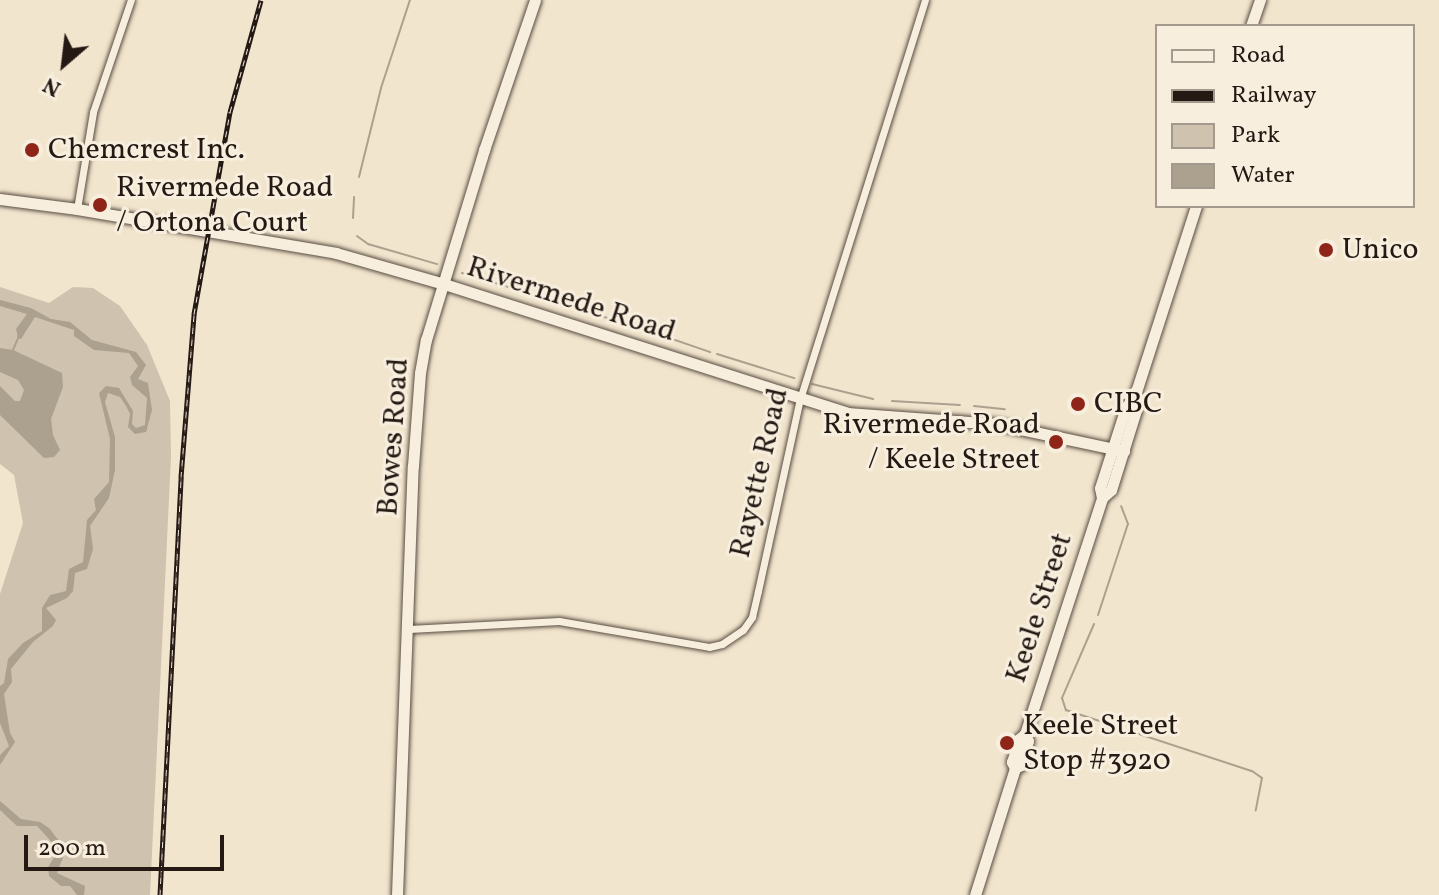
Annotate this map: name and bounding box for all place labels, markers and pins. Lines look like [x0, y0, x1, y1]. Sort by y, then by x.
place label: Chemcrest Inc. [48, 132, 245, 168]
marker: Chemcrest Inc. [23, 141, 41, 159]
place label: Rivermede Road / Ortona Court [116, 170, 334, 240]
marker: Rivermede Road / Ortona Court [91, 196, 109, 214]
place label: Unico [1342, 232, 1419, 268]
marker: Unico [1317, 241, 1335, 259]
place label: CIBC [1094, 386, 1162, 422]
marker: CIBC [1069, 395, 1087, 413]
place label: Rivermede Road / Keele Street [822, 407, 1040, 478]
marker: Rivermede Road / Keele Street [1047, 433, 1065, 451]
place label: Keele Street Stop #3920 [1023, 708, 1178, 778]
marker: Keele Street Stop #3920 [998, 734, 1016, 752]

